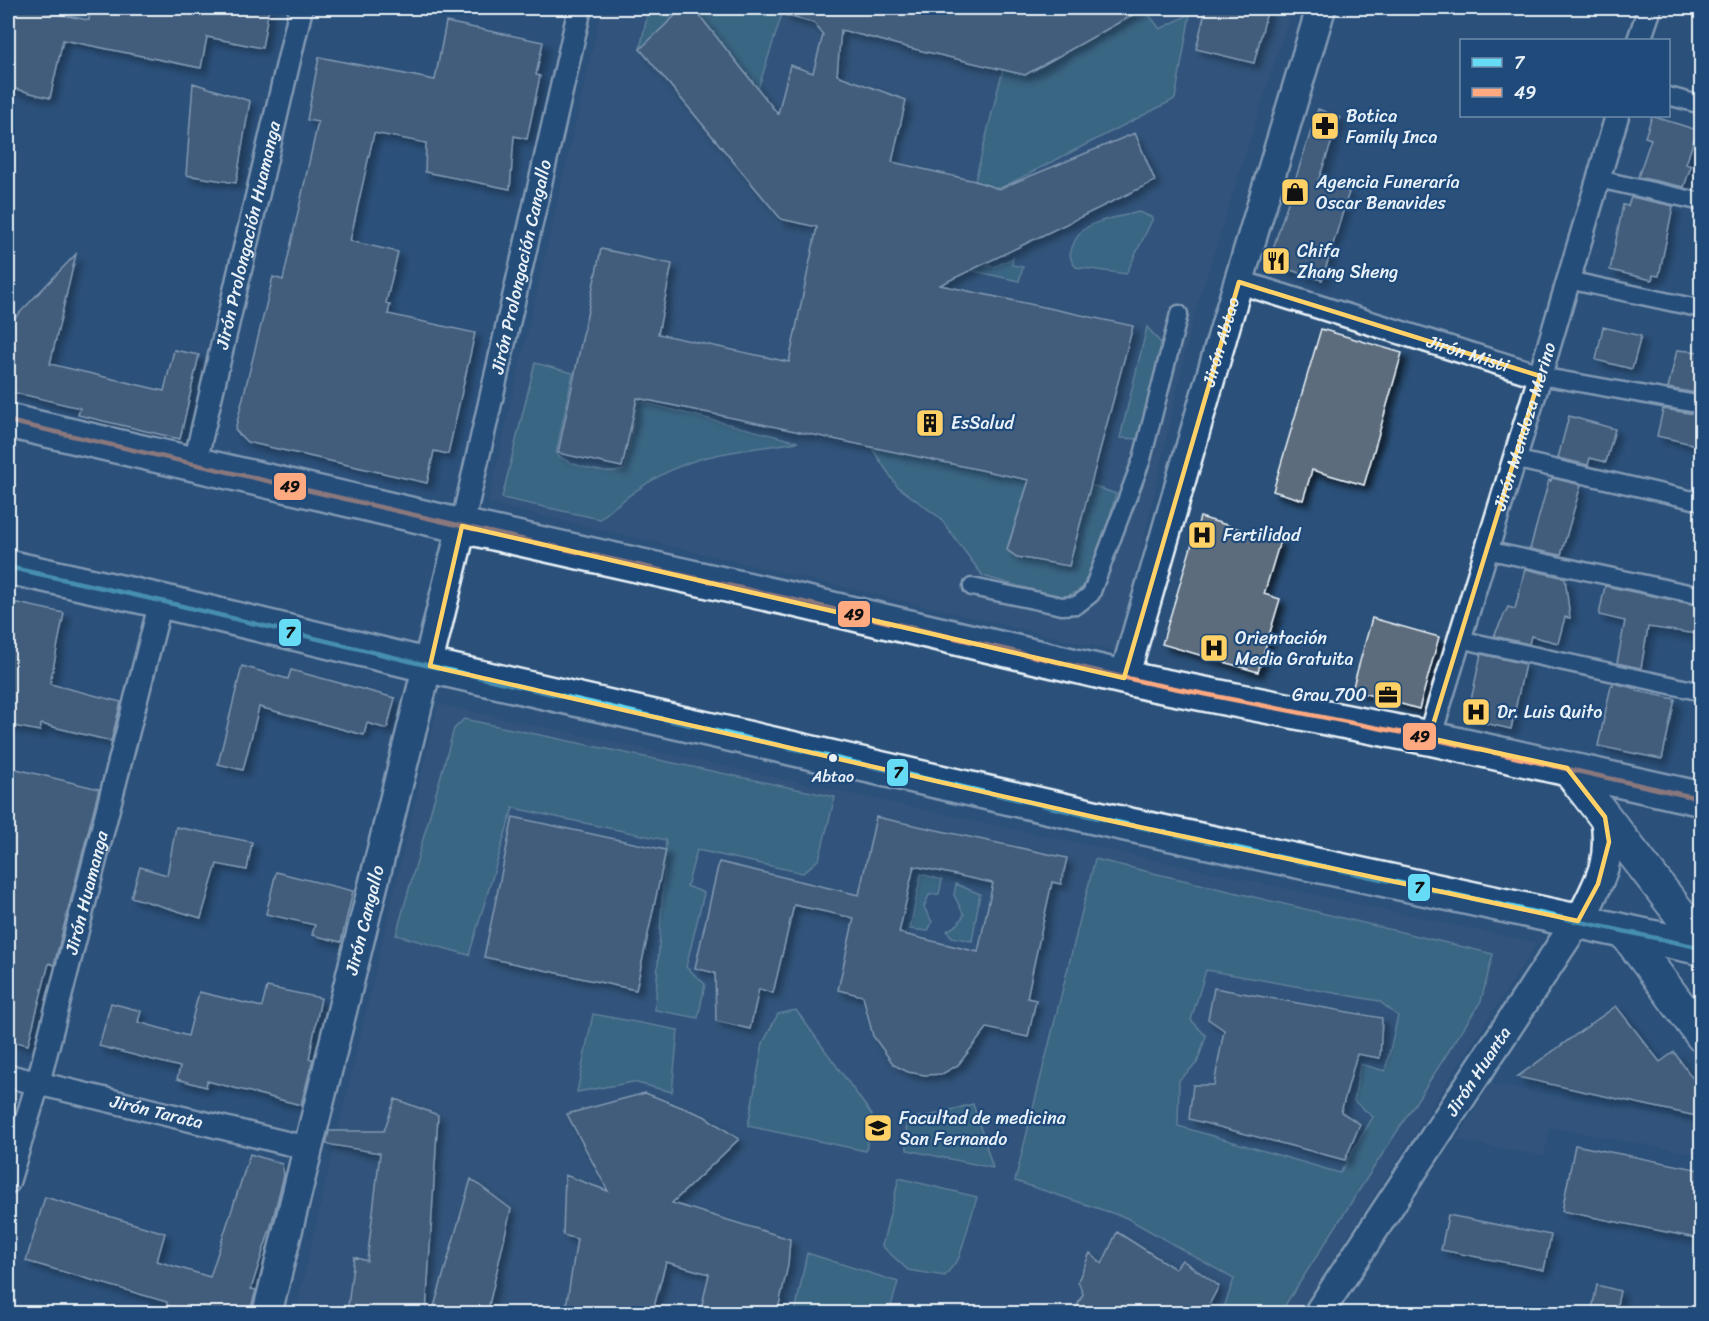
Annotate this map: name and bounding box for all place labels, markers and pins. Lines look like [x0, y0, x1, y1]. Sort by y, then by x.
place label: Botica Family Inca [1346, 100, 1438, 153]
pharmacy icon: Botica Family Inca [1309, 110, 1341, 142]
place label: Agencia Funeraría Oscar Benavides [1315, 166, 1460, 219]
shop icon: Agencia Funeraría Oscar Benavides [1279, 176, 1311, 208]
place label: Chifa Zhang Sheng [1297, 235, 1398, 288]
restaurant icon: Chifa Zhang Sheng [1260, 245, 1292, 277]
building icon: EsSalud [914, 407, 946, 439]
place label: EsSalud [951, 407, 1015, 439]
hospital icon: Fertilidad [1186, 519, 1218, 551]
place label: Fertilidad [1223, 519, 1302, 551]
place label: Orientación Media Gratuita [1235, 622, 1354, 675]
hospital icon: Orientación Media Gratuita [1198, 632, 1230, 664]
place label: Grau 700 [1292, 679, 1367, 711]
office icon: Grau 700 [1372, 679, 1404, 711]
hospital icon: Dr. Luis Quito [1460, 696, 1492, 728]
place label: Dr. Luis Quito [1497, 696, 1602, 728]
marker: Abtao [827, 752, 839, 764]
place label: Abtao [811, 762, 854, 791]
place label: Facultad de medicina San Fernando [899, 1102, 1067, 1155]
school or university icon: Facultad de medicina San Fernando [862, 1112, 894, 1144]

